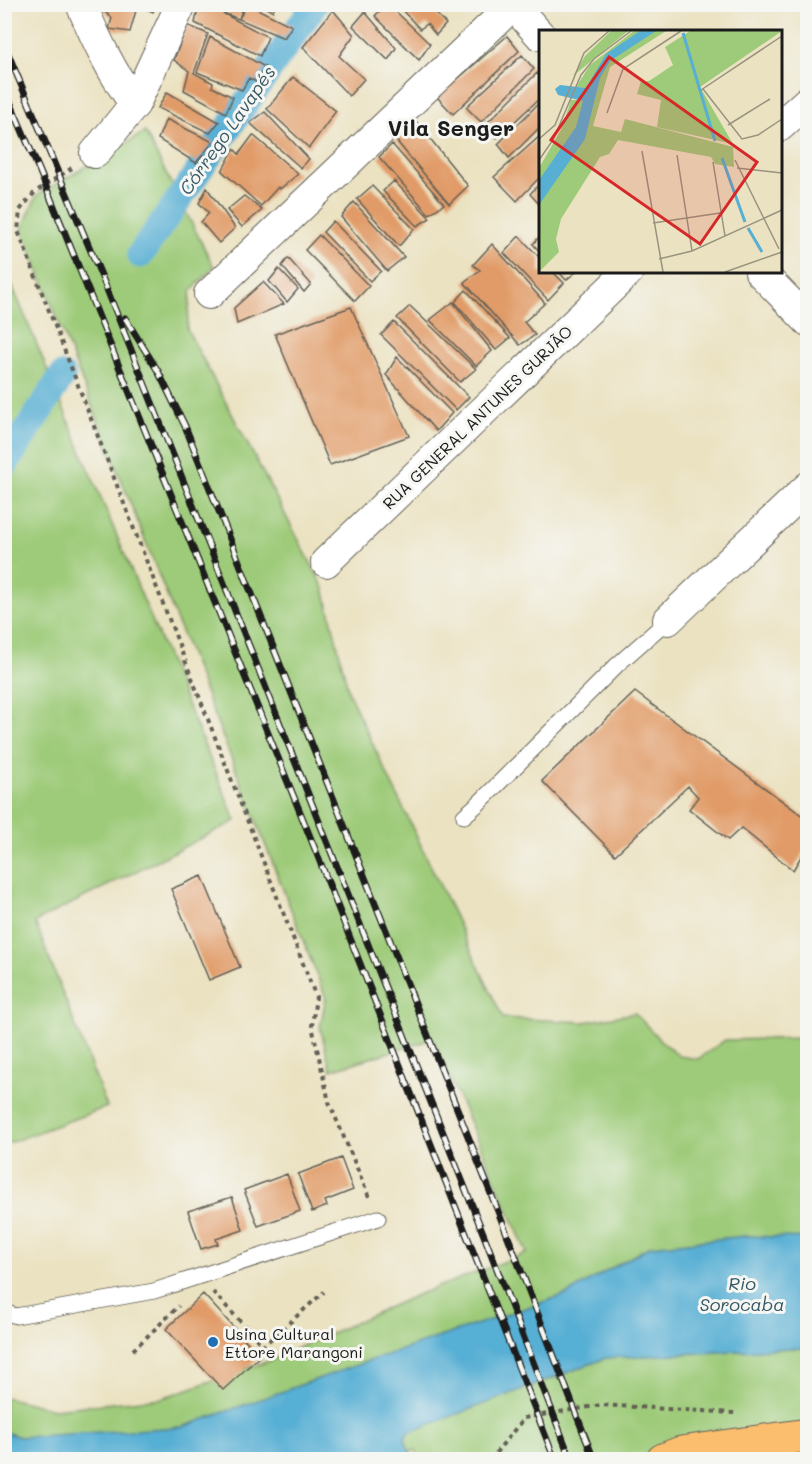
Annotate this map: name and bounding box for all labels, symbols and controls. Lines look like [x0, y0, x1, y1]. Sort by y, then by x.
inset map [539, 30, 782, 273]
water label: Córrego Lavapés [173, 61, 281, 199]
district label: Vila Senger [388, 113, 514, 142]
street label: RUA GENERAL ANTUNES GURJÃO [378, 321, 576, 513]
water label: Rio Sorocaba [700, 1271, 785, 1316]
place label: Usina Cultural Ettore Marangoni [225, 1323, 363, 1362]
marker: Usina Cultural Ettore Marangoni [206, 1335, 220, 1349]

